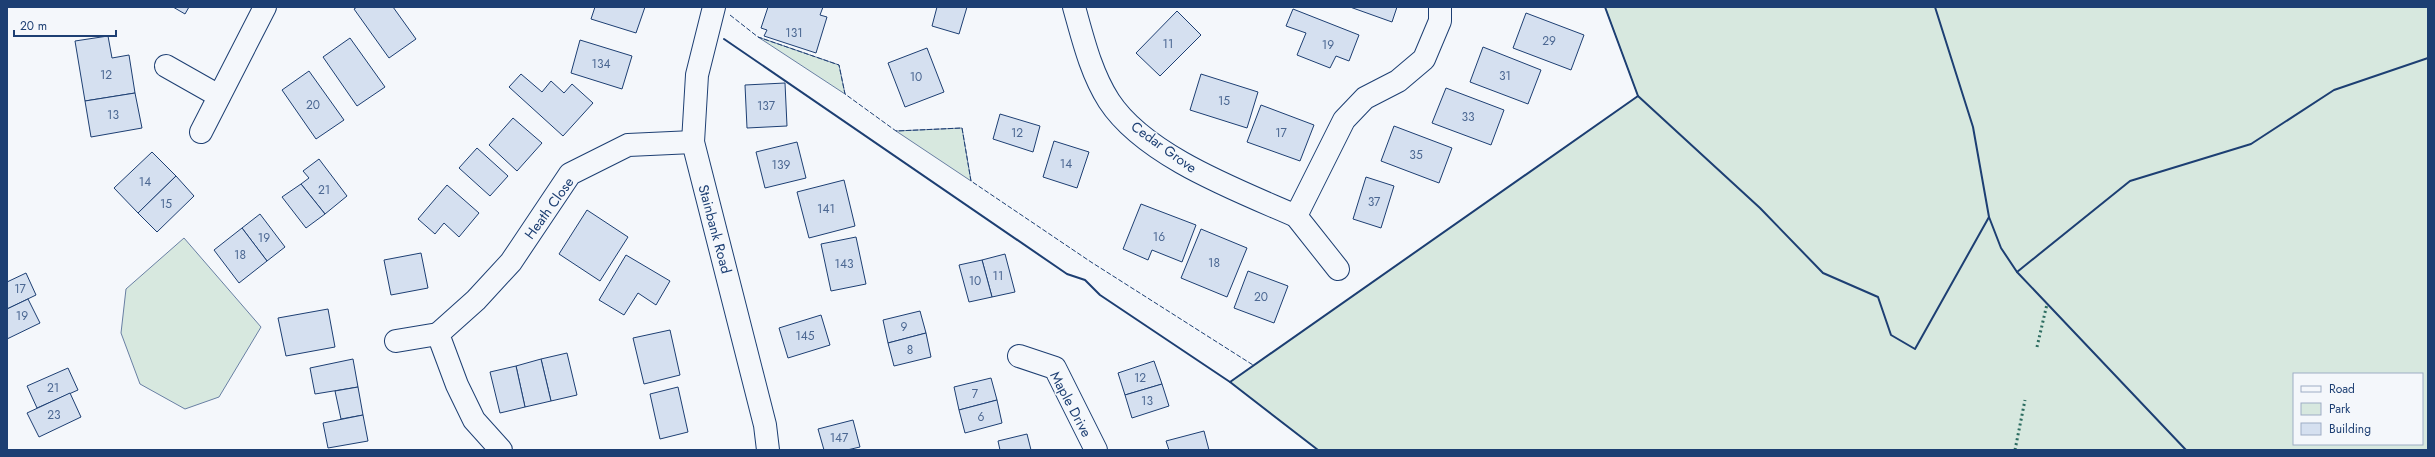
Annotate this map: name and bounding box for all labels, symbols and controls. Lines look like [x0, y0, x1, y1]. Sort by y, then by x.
scale bar [14, 12, 116, 38]
text: 20 m [20, 17, 47, 35]
house number: 131 [785, 24, 803, 42]
house number: 29 [1542, 32, 1556, 50]
house number: 11 [1163, 35, 1173, 53]
house number: 19 [1322, 36, 1334, 54]
house number: 134 [592, 55, 610, 73]
house number: 12 [100, 66, 112, 84]
house number: 31 [1499, 67, 1511, 85]
house number: 10 [910, 68, 922, 86]
house number: 15 [1218, 92, 1230, 110]
house number: 20 [306, 96, 320, 114]
house number: 137 [757, 97, 776, 115]
house number: 13 [107, 106, 119, 124]
house number: 33 [1461, 108, 1475, 126]
street label: Cedar Grove [1127, 116, 1201, 178]
house number: 12 [1011, 124, 1023, 142]
house number: 17 [1275, 124, 1288, 142]
house number: 35 [1409, 146, 1423, 164]
house number: 14 [1060, 155, 1072, 173]
house number: 139 [772, 156, 791, 174]
house number: 14 [139, 173, 151, 191]
street label: Heath Close [520, 173, 578, 243]
house number: 21 [318, 181, 330, 199]
street label: Stainbank Road [694, 182, 736, 276]
house number: 37 [1368, 193, 1381, 211]
house number: 15 [160, 195, 172, 213]
house number: 141 [817, 200, 835, 218]
house number: 16 [1153, 228, 1165, 246]
house number: 19 [258, 229, 270, 247]
house number: 18 [234, 246, 246, 264]
house number: 18 [1208, 254, 1220, 272]
house number: 143 [835, 255, 854, 273]
house number: 11 [993, 267, 1003, 285]
house number: 10 [969, 272, 981, 290]
house number: 17 [14, 280, 27, 298]
house number: 20 [1254, 288, 1268, 306]
house number: 19 [16, 307, 28, 325]
house number: 9 [901, 318, 908, 336]
house number: 145 [795, 327, 815, 345]
house number: 8 [907, 341, 913, 359]
street label: Maple Drive [1045, 368, 1097, 440]
house number: 12 [1134, 369, 1146, 387]
legend [2293, 373, 2423, 445]
house number: 21 [47, 379, 59, 397]
text: Road [2329, 380, 2355, 398]
house number: 7 [972, 385, 979, 403]
house number: 13 [1141, 392, 1153, 410]
text: Park [2329, 400, 2351, 418]
house number: 23 [47, 406, 61, 424]
house number: 6 [978, 408, 985, 426]
text: Building [2329, 420, 2371, 438]
house number: 147 [830, 429, 849, 447]

